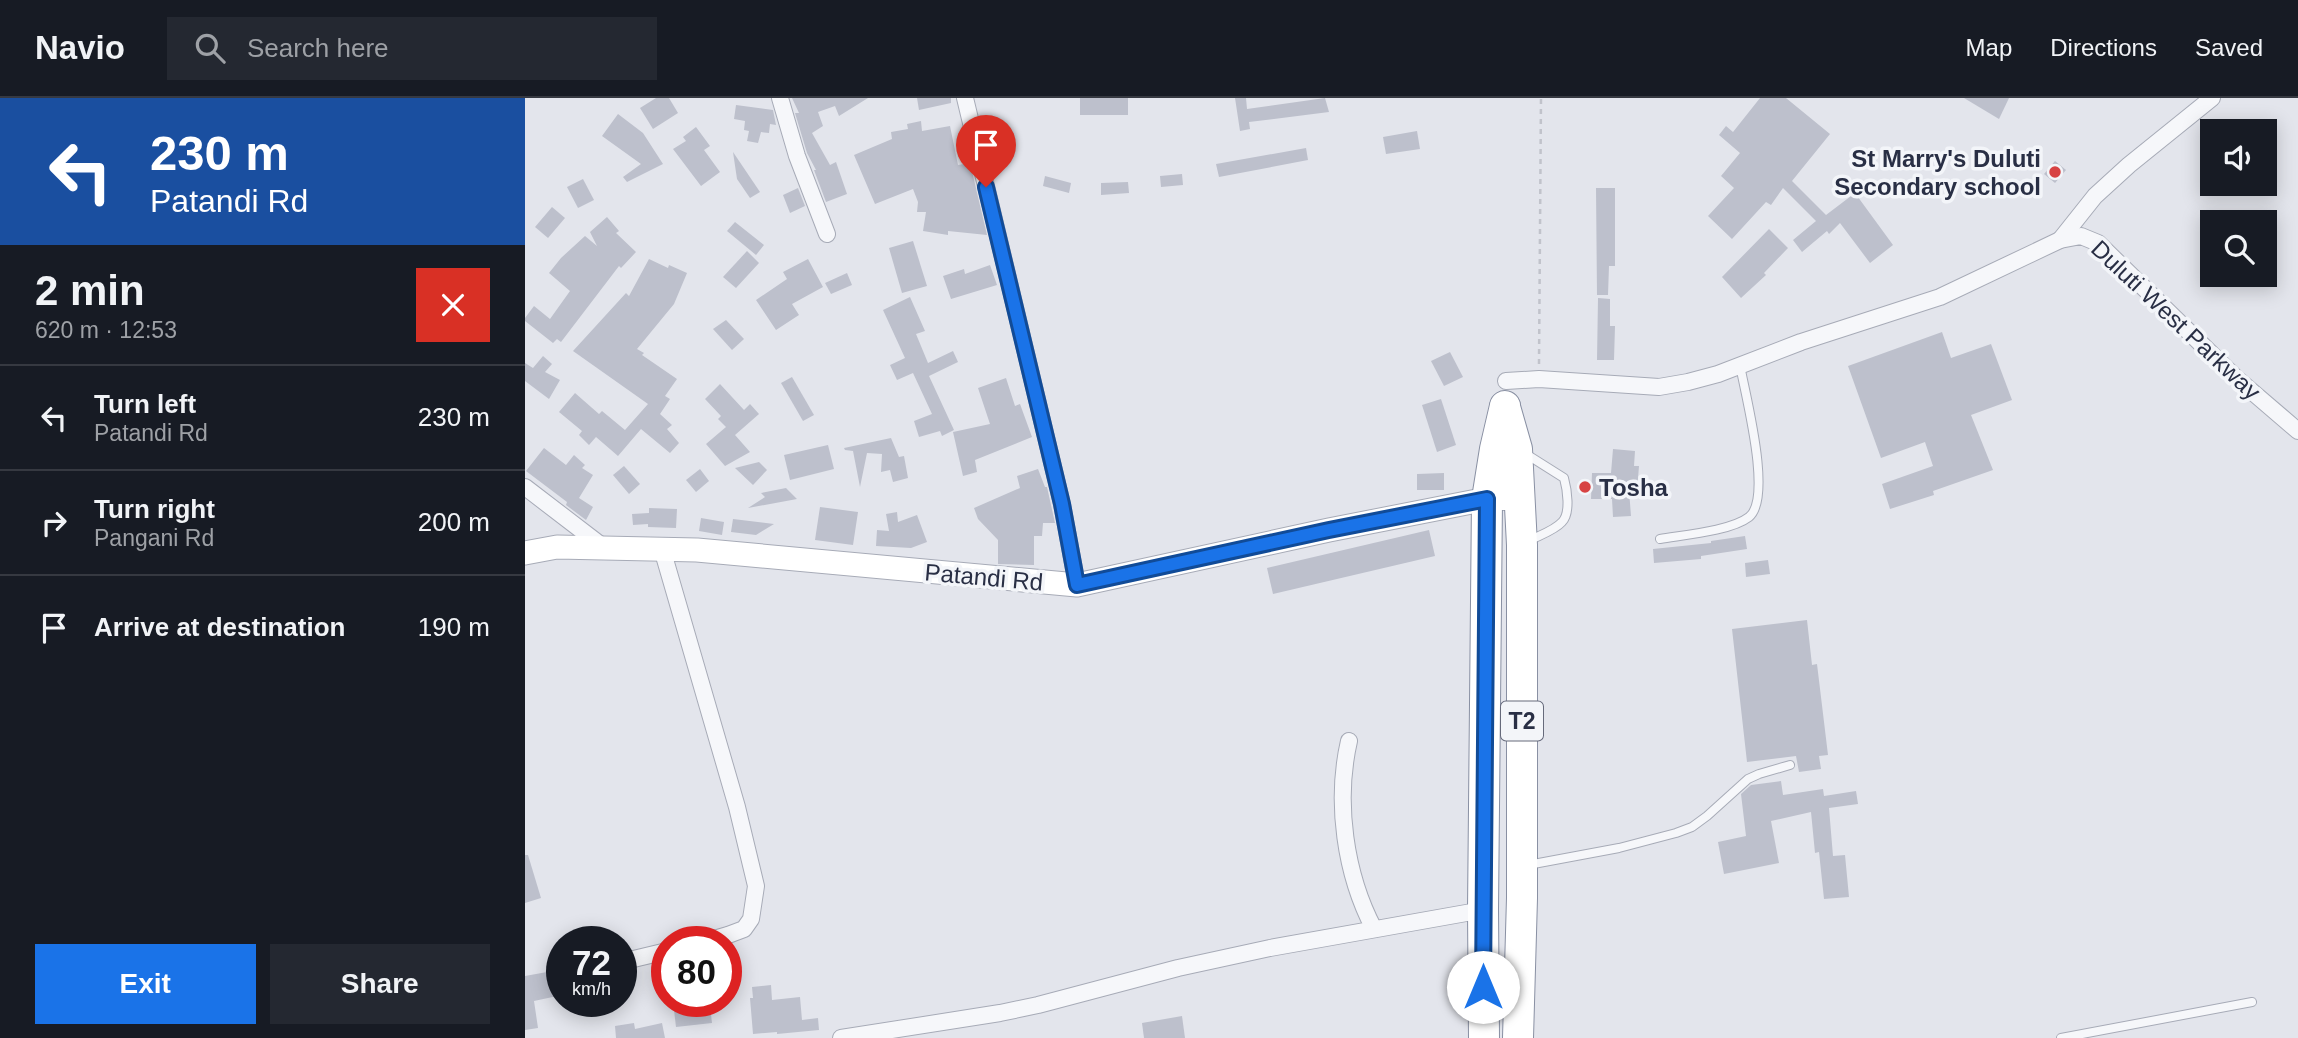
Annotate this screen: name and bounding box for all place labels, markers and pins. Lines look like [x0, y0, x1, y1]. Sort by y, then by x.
pin [956, 115, 1016, 187]
place label: St Marry's Duluti Secondary school [1834, 145, 2041, 200]
marker: St Marry's Duluti Secondary school [2047, 164, 2063, 180]
place label: Tosha [1599, 474, 1669, 501]
marker: Tosha [1577, 479, 1593, 495]

